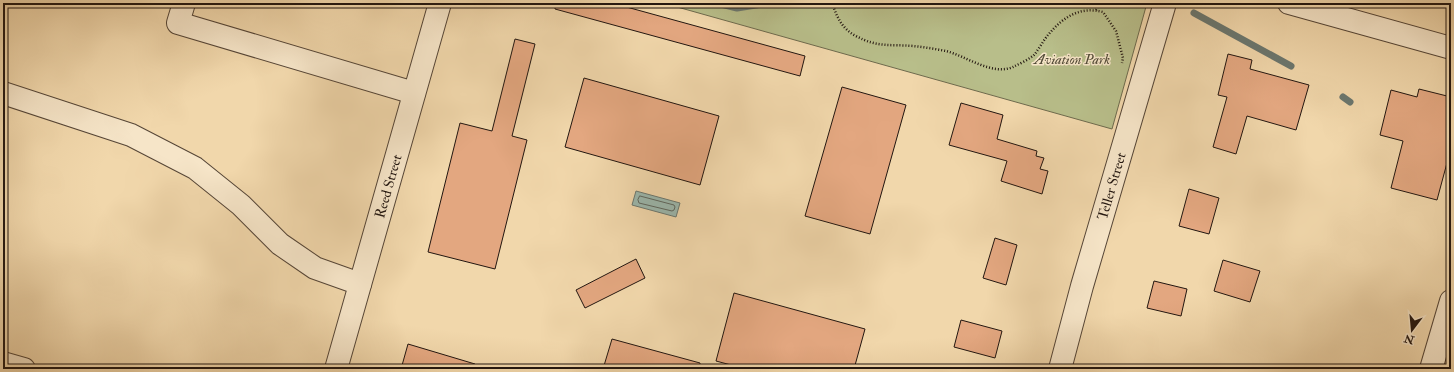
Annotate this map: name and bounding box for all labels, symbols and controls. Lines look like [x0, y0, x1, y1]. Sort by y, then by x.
park label: Aviation Park [1032, 51, 1110, 68]
street label: Teller Street [1093, 150, 1129, 222]
street label: Reed Street [371, 152, 405, 220]
north arrow [1392, 310, 1432, 350]
text: N [1402, 331, 1417, 347]

